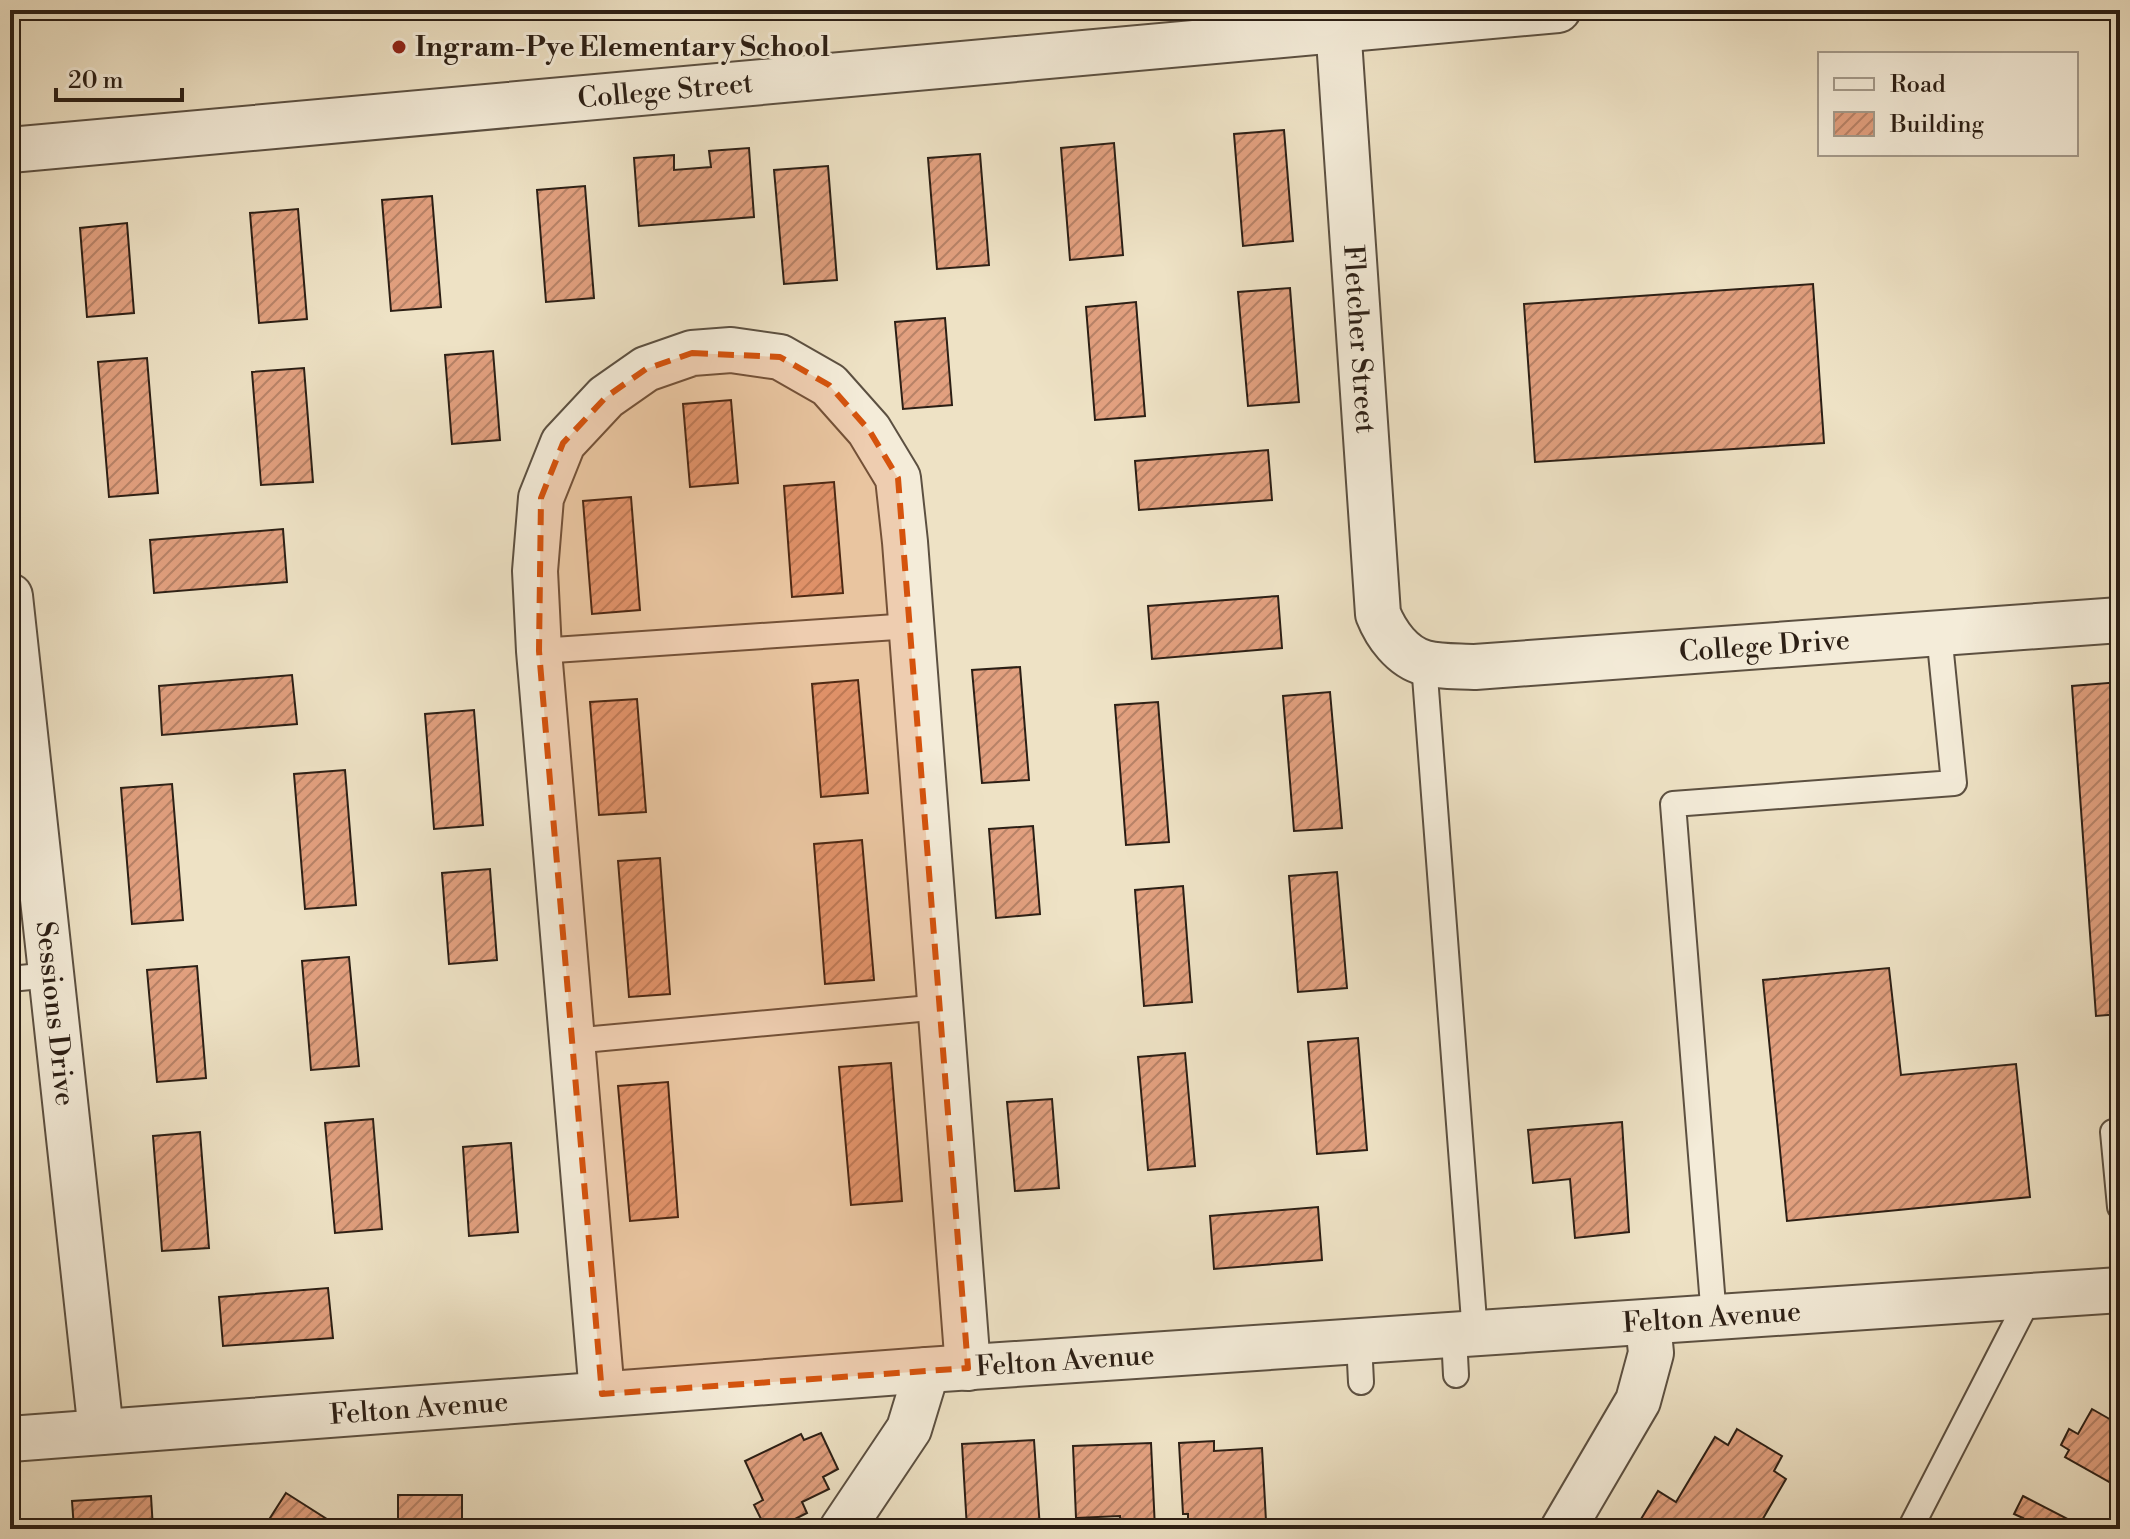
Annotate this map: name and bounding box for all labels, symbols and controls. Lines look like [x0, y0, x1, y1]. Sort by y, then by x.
place label: Ingram-Pye Elementary School [415, 30, 830, 65]
marker: Ingram-Pye Elementary School [390, 38, 408, 56]
scale bar [56, 52, 182, 102]
legend [1818, 52, 2078, 156]
street label: College Street [576, 65, 755, 116]
text: 20 m [68, 66, 124, 96]
text: Road [1890, 70, 1946, 100]
text: Building [1889, 110, 1984, 140]
street label: Fletcher Street [1335, 244, 1383, 435]
street label: College Drive [1678, 622, 1851, 670]
street label: Sessions Drive [28, 919, 83, 1108]
street label: Felton Avenue [1621, 1294, 1802, 1341]
street label: Felton Avenue [975, 1337, 1156, 1384]
street label: Felton Avenue [328, 1384, 509, 1432]

